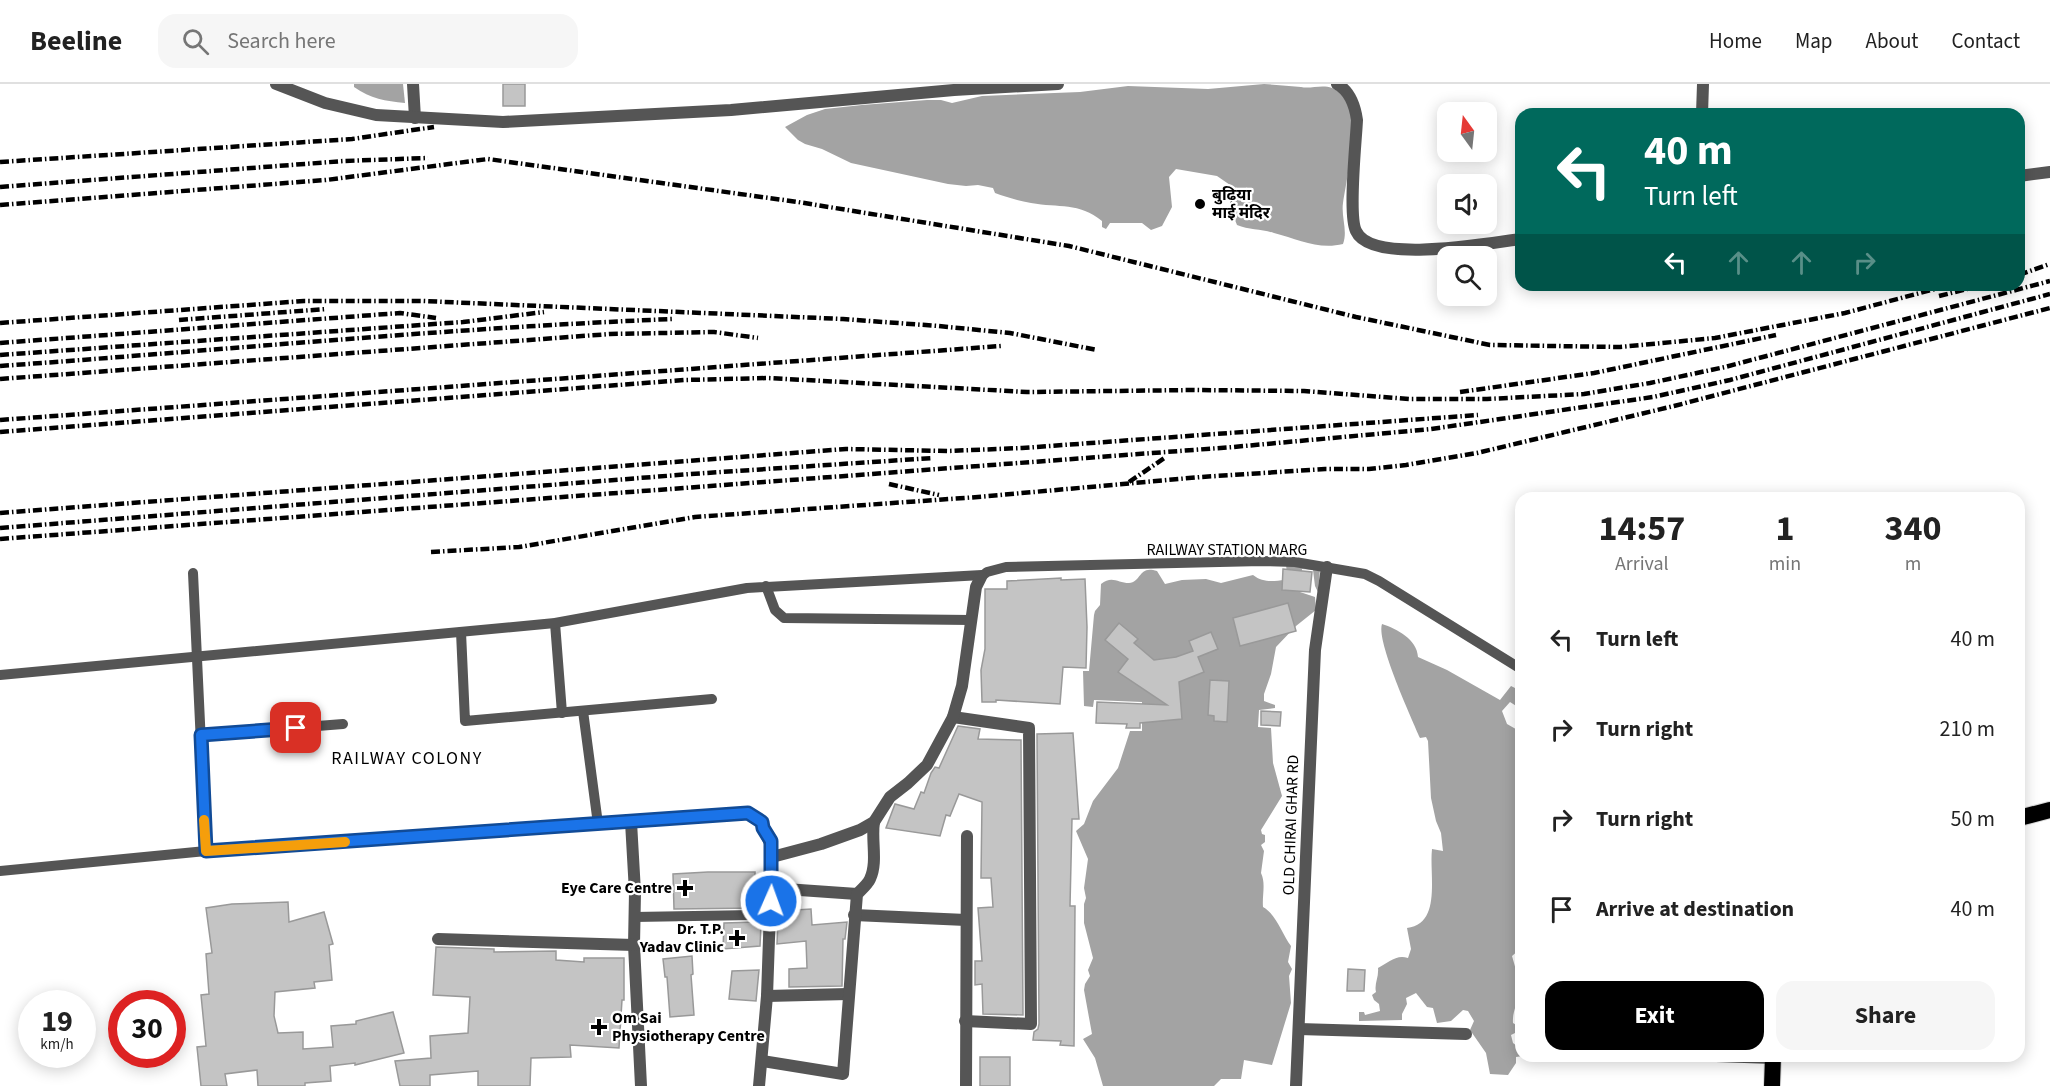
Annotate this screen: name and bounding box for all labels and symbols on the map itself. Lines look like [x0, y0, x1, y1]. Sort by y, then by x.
north arrow [1437, 102, 1497, 162]
place label: बुढ़िया माई मंदिर [1212, 184, 1271, 224]
marker: बुढ़िया माई मंदिर [1193, 197, 1207, 211]
street label: RAILWAY STATION MARG [1147, 539, 1307, 561]
pin [270, 702, 321, 753]
district label: RAILWAY COLONY [331, 746, 483, 771]
street label: OLD CHIRAI GHAR RD [1278, 754, 1304, 896]
position arrow [739, 869, 803, 933]
place label: Eye Care Centre [561, 877, 672, 899]
marker: Eye Care Centre [676, 879, 694, 897]
place label: Dr. T.P. Yadav Clinic [639, 918, 725, 958]
marker: Dr. T.P. Yadav Clinic [728, 929, 746, 947]
speed limit sign: 30 [108, 990, 186, 1068]
place label: Om Sai Physiotherapy Centre [612, 1007, 765, 1047]
marker: Om Sai Physiotherapy Centre [590, 1018, 608, 1036]

